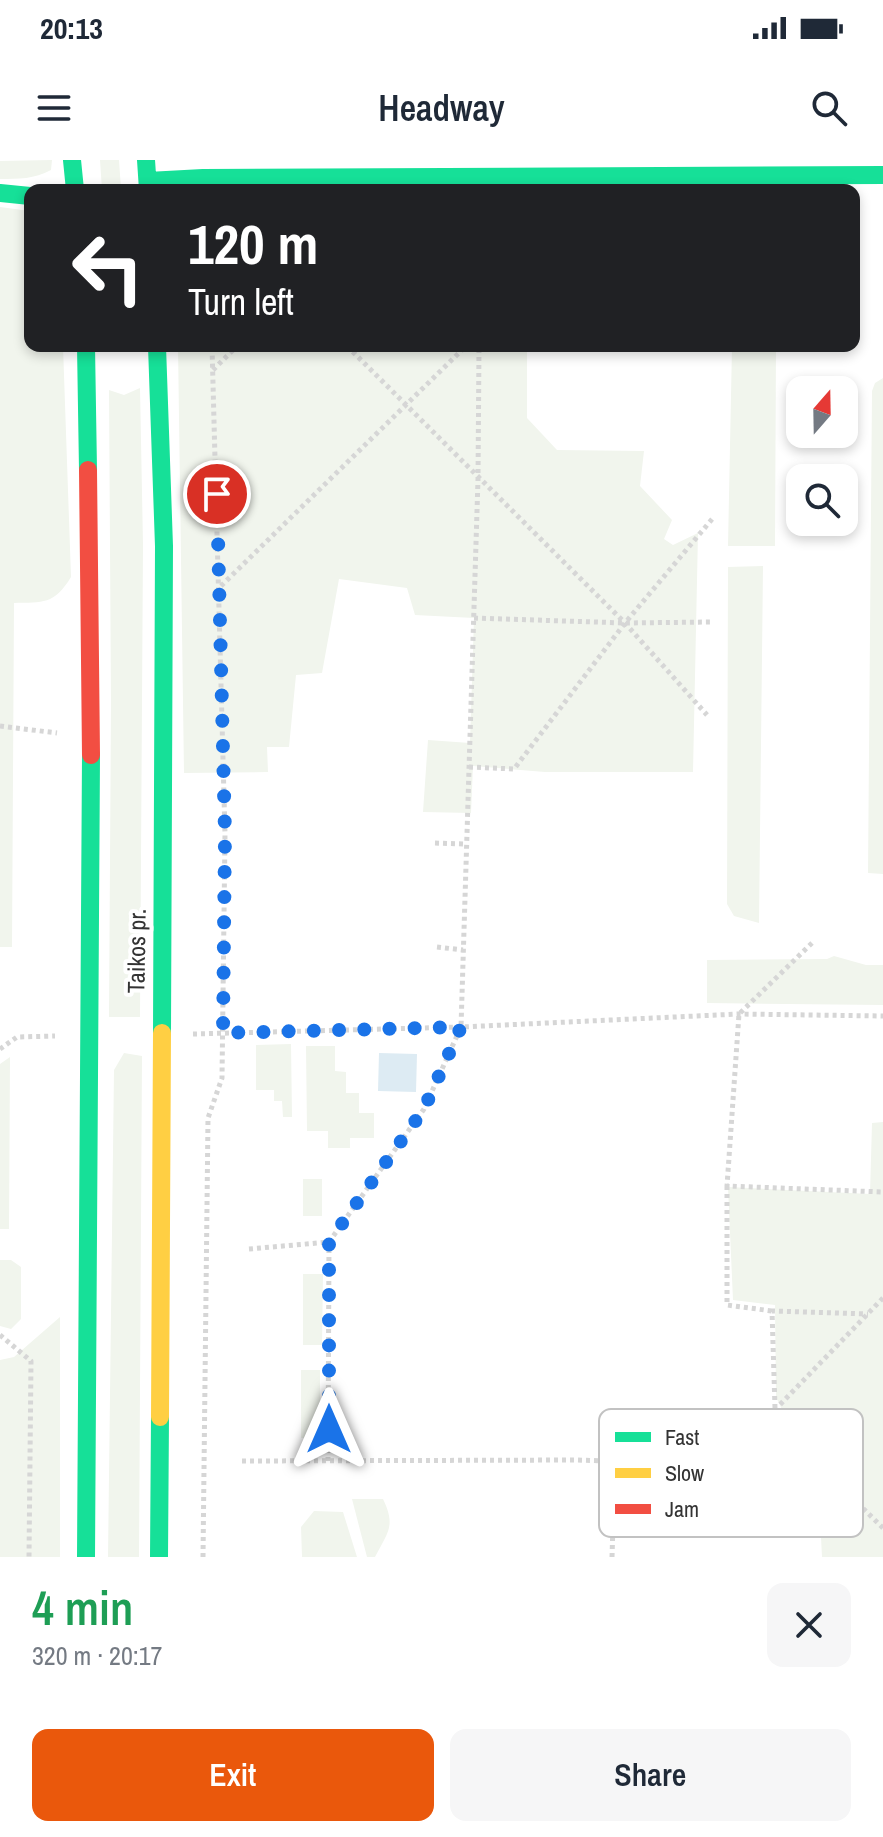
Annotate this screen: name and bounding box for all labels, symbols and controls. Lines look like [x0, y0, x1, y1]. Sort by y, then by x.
text: 20:13 [40, 8, 103, 48]
text: Headway [378, 84, 505, 132]
icon: menu [32, 86, 76, 130]
icon: search [807, 86, 851, 130]
text: 120 m [188, 206, 318, 281]
icon: left [56, 216, 160, 320]
text: Turn left [188, 278, 294, 326]
north arrow [786, 376, 858, 448]
map controls [786, 376, 858, 536]
pin [183, 460, 251, 528]
button: search [786, 464, 858, 536]
icon: arrive [195, 472, 239, 516]
street label: Taikos pr. [119, 908, 153, 994]
position arrow [287, 1387, 371, 1471]
legend [599, 1409, 863, 1537]
text: Fast [665, 1422, 699, 1452]
text: Slow [665, 1458, 704, 1488]
text: Jam [665, 1494, 699, 1524]
text: 4 min [32, 1575, 133, 1640]
button: close [767, 1583, 851, 1667]
text: 320 m · 20:17 [32, 1638, 162, 1673]
button: Exit [32, 1729, 434, 1821]
button: Share [450, 1729, 851, 1821]

